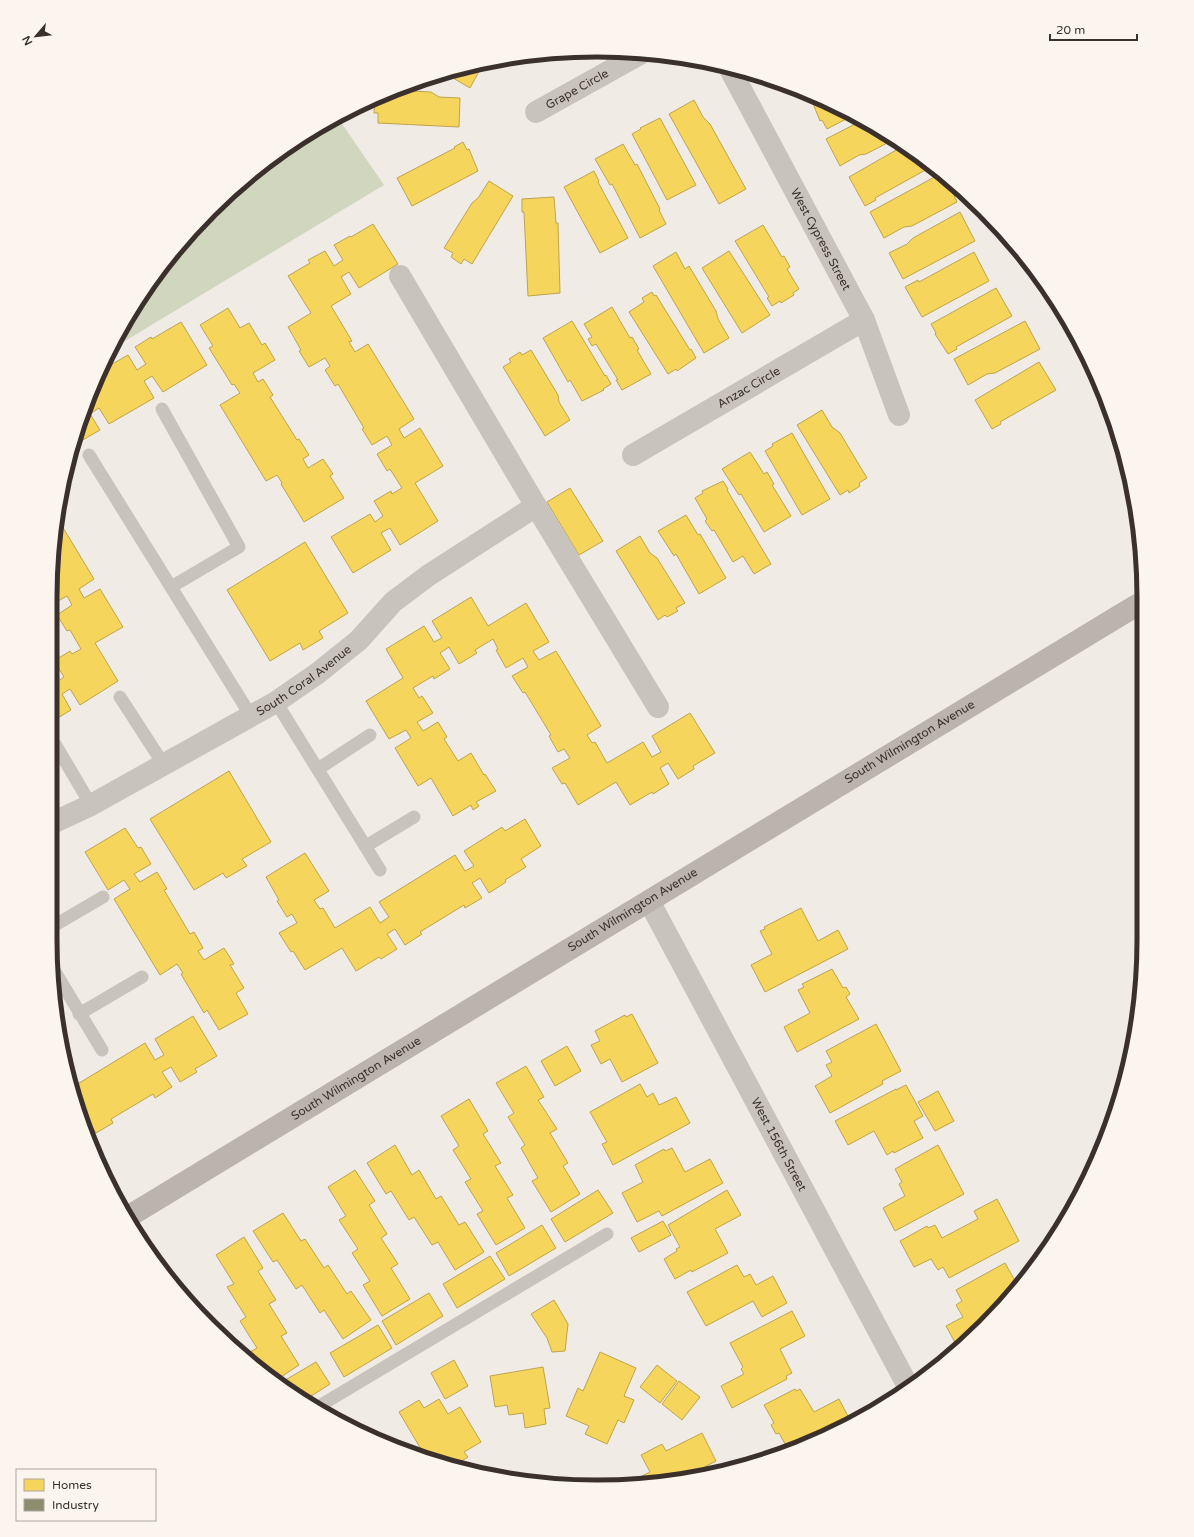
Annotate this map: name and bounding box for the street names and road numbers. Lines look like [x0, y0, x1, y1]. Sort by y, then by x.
street label: Grape Circle [543, 66, 611, 112]
street label: West Cypress Street [788, 186, 854, 293]
street label: Anzac Circle [715, 363, 783, 411]
street label: South Coral Avenue [254, 642, 354, 719]
street label: South Wilmington Avenue [842, 697, 977, 786]
street label: South Wilmington Avenue [565, 865, 700, 954]
street label: South Wilmington Avenue [289, 1033, 423, 1123]
street label: West 156th Street [748, 1095, 810, 1194]

